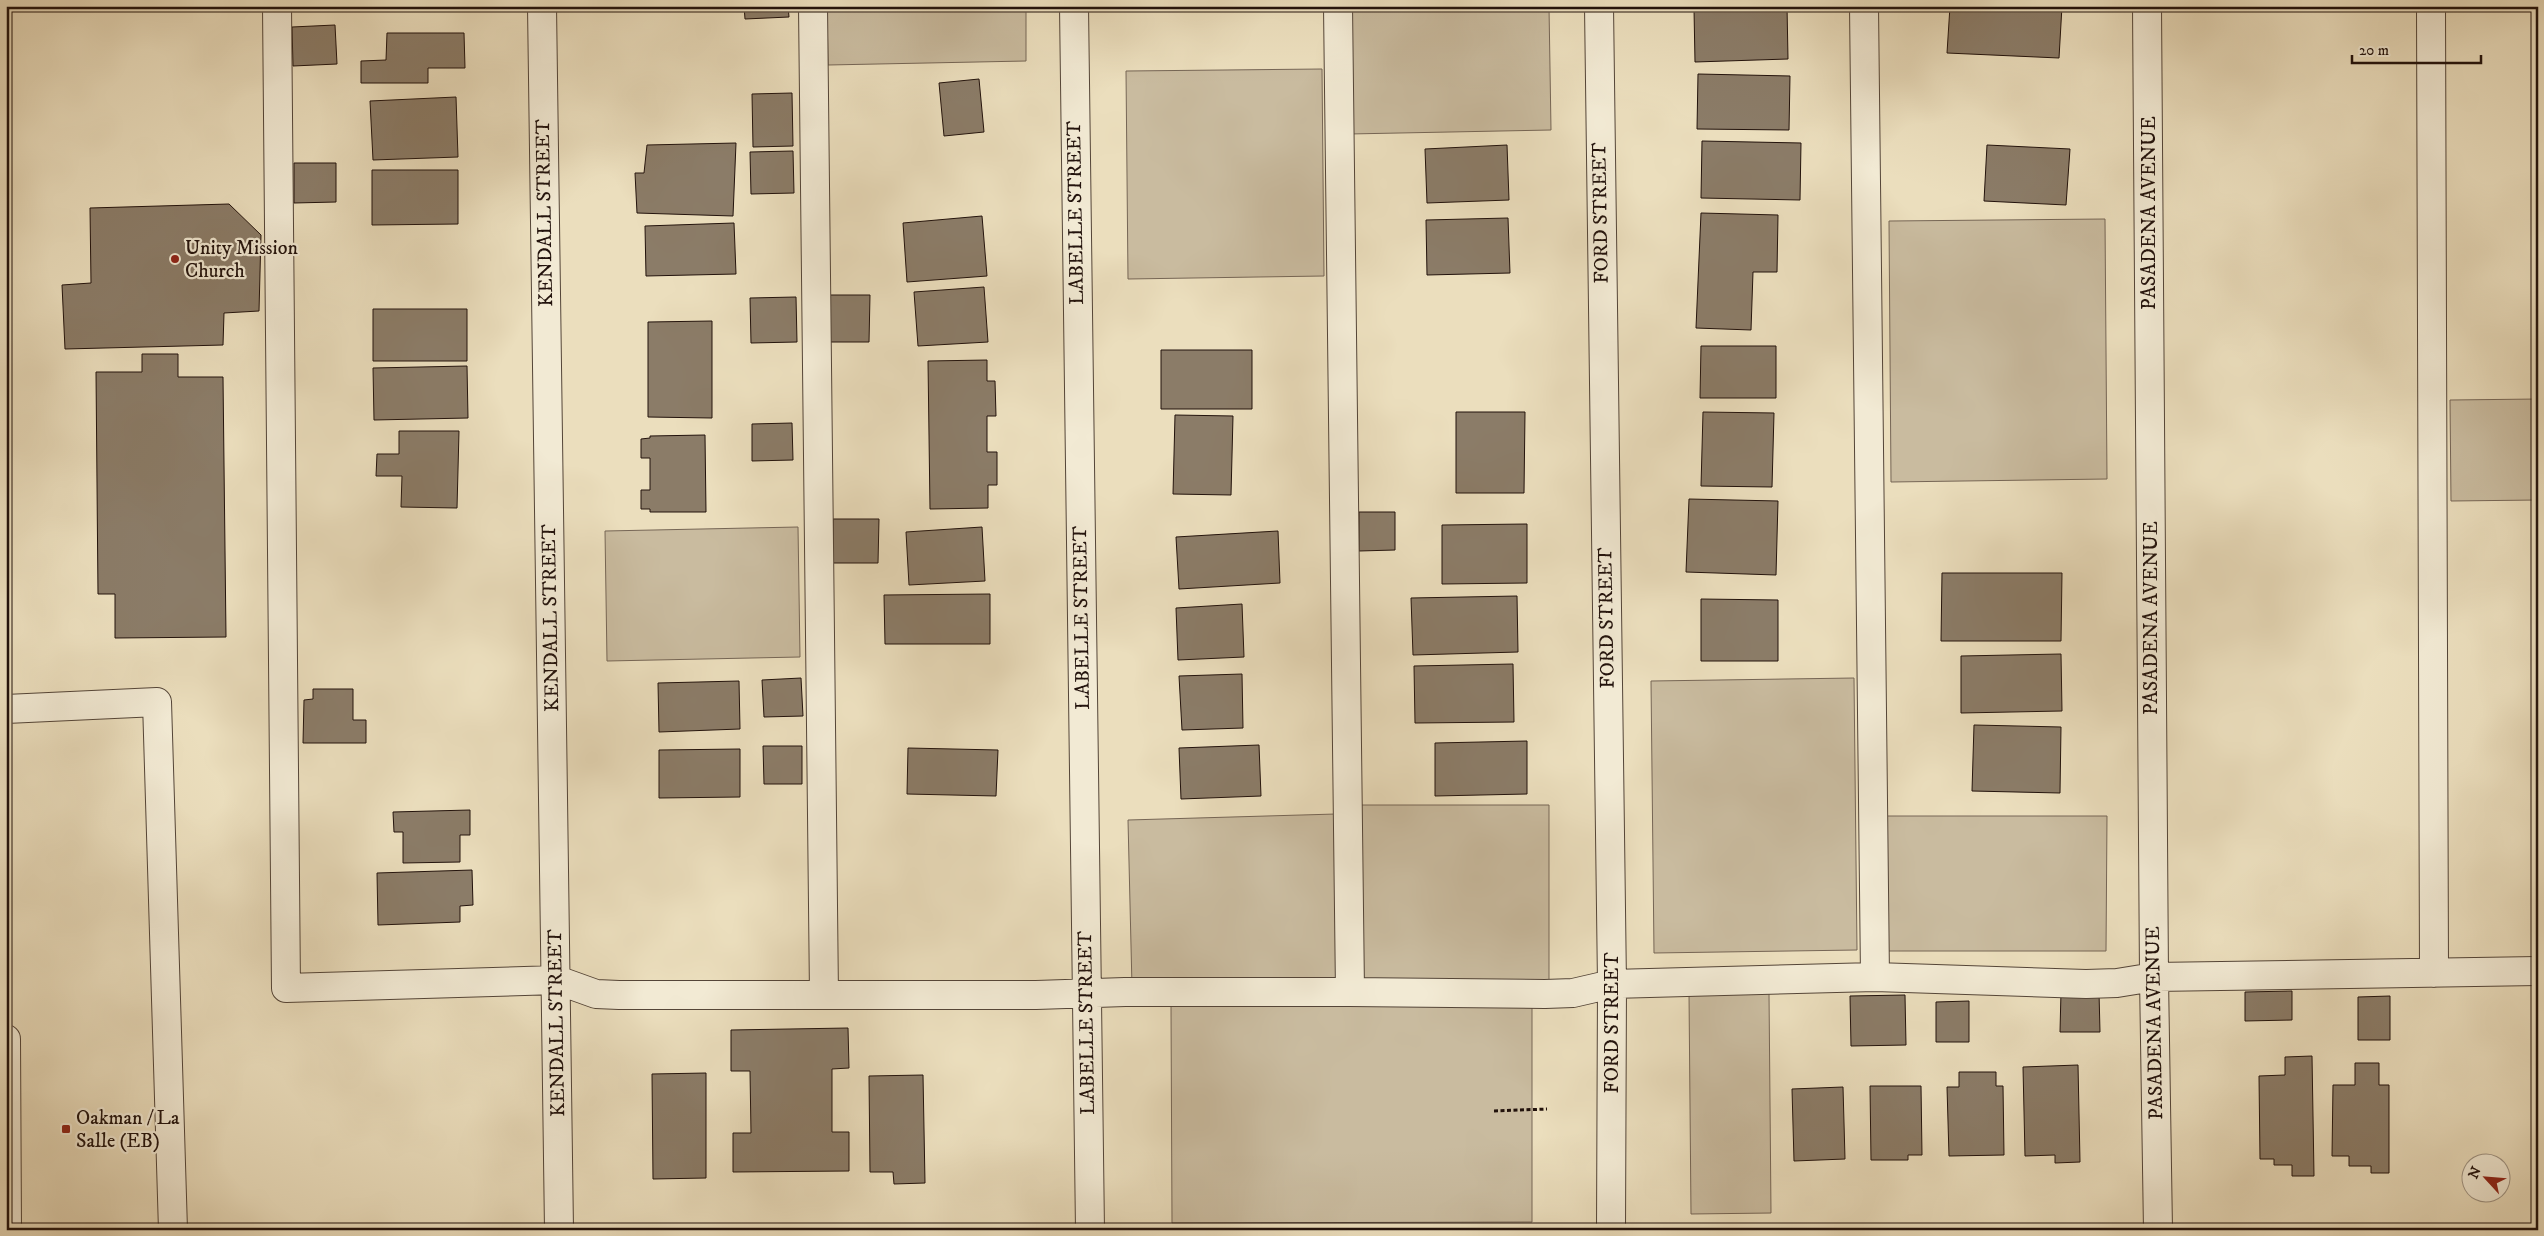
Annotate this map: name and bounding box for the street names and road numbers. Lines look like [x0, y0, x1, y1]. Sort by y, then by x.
street label: PASADENA AVENUE [2137, 116, 2162, 310]
street label: KENDALL STREET [531, 119, 559, 307]
street label: LABELLE STREET [1062, 121, 1090, 305]
street label: FORD STREET [1587, 142, 1615, 284]
street label: PASADENA AVENUE [2139, 521, 2164, 715]
street label: KENDALL STREET [537, 524, 565, 712]
street label: LABELLE STREET [1068, 526, 1096, 710]
street label: FORD STREET [1593, 547, 1621, 689]
street label: PASADENA AVENUE [2141, 926, 2169, 1120]
street label: KENDALL STREET [543, 929, 571, 1117]
street label: LABELLE STREET [1073, 931, 1101, 1115]
street label: FORD STREET [1600, 952, 1625, 1094]

